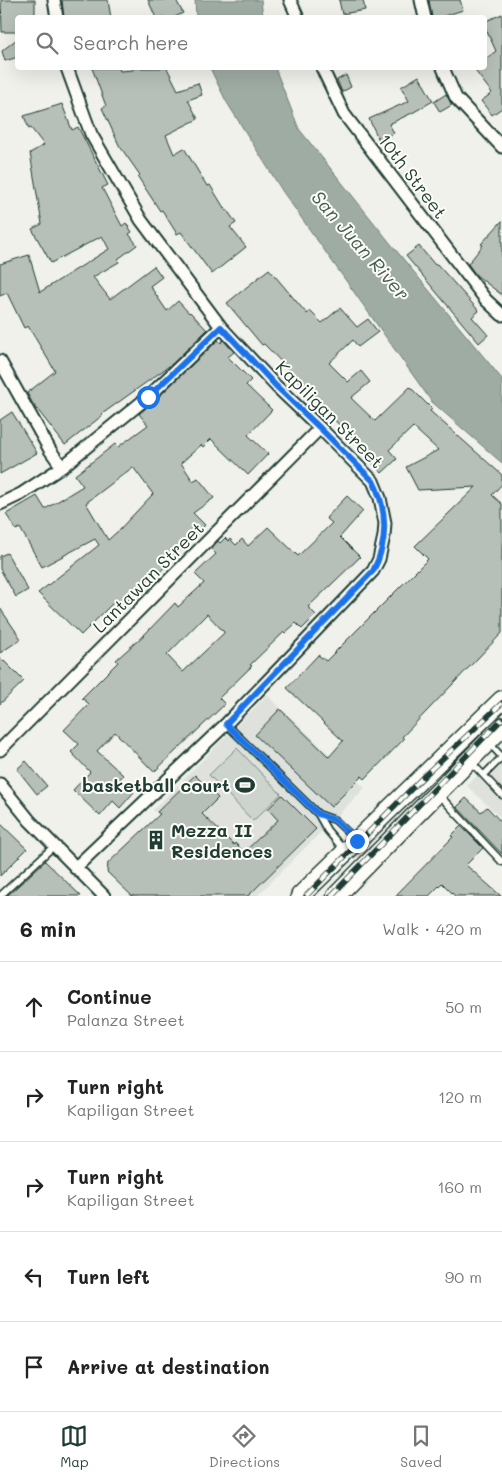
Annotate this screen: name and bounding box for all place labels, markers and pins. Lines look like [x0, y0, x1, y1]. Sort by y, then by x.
place label: basketball court [82, 773, 230, 797]
sports icon: basketball court [234, 774, 256, 796]
place label: Mezza II Residences [171, 818, 272, 863]
building icon: Mezza II Residences [145, 829, 167, 851]

